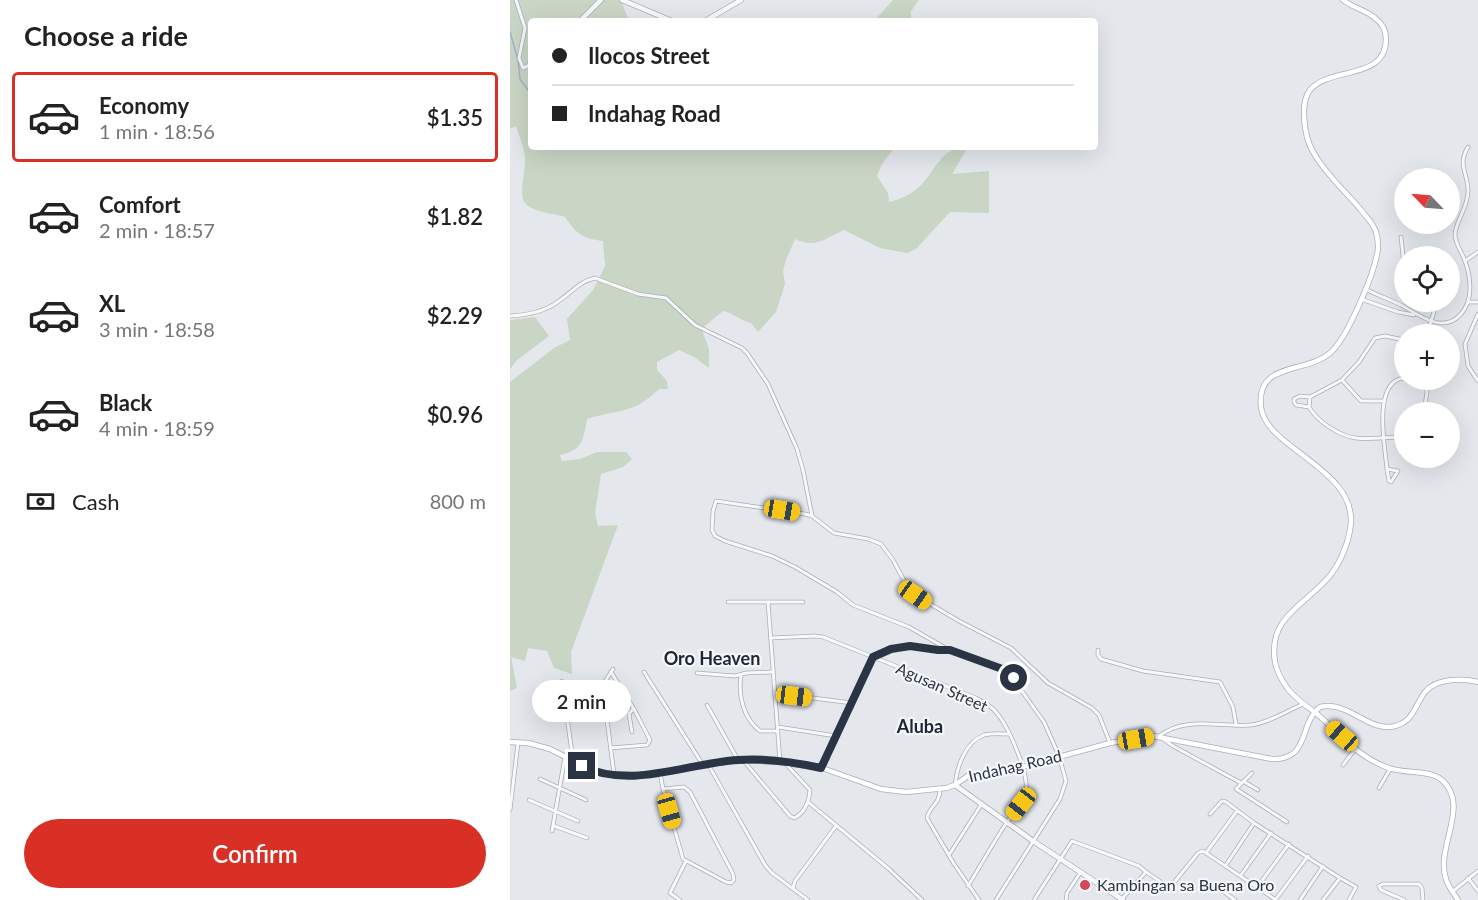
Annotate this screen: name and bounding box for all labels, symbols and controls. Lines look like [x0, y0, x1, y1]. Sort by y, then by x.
text: Choose a ride [24, 19, 188, 52]
text: Ilocos Street [588, 42, 710, 69]
icon: car [27, 90, 81, 144]
text: Economy [99, 92, 189, 119]
text: Indahag Road [588, 100, 721, 127]
text: $1.35 [427, 104, 483, 131]
text: 1 min · 18:56 [99, 119, 215, 143]
north arrow [1394, 168, 1460, 234]
map controls [1394, 168, 1460, 468]
icon: car [27, 189, 81, 243]
text: Comfort [99, 191, 181, 218]
text: $1.82 [427, 203, 483, 230]
text: 2 min · 18:57 [99, 218, 215, 242]
button: locate [1394, 246, 1460, 312]
icon: car [27, 288, 81, 342]
text: XL [99, 290, 125, 317]
text: $2.29 [427, 302, 483, 329]
text: 3 min · 18:58 [99, 317, 215, 341]
button: + [1394, 324, 1460, 390]
icon: car [27, 387, 81, 441]
text: Black [99, 389, 152, 416]
text: $0.96 [427, 401, 483, 428]
button: − [1394, 402, 1460, 468]
text: 4 min · 18:59 [99, 416, 215, 440]
icon: cash [24, 485, 57, 518]
text: Cash [72, 488, 119, 515]
text: 800 m [430, 489, 486, 513]
car [763, 498, 801, 522]
car [895, 577, 935, 613]
district label: Oro Heaven [664, 647, 760, 669]
street label: Agusan Street [894, 658, 991, 715]
route start [1000, 664, 1027, 691]
callout: 2 min [532, 679, 632, 721]
car [775, 685, 813, 707]
text: 2 min [557, 689, 606, 713]
district label: Aluba [896, 715, 943, 737]
car [1323, 717, 1361, 755]
car [1117, 727, 1155, 751]
street label: Indahag Road [966, 746, 1063, 785]
route end [568, 752, 595, 779]
car [1003, 784, 1039, 824]
car [655, 791, 683, 831]
button: Confirm [24, 819, 486, 888]
place label: Kambingan sa Buena Oro [1097, 875, 1274, 894]
marker: Kambingan sa Buena Oro [1078, 878, 1092, 892]

